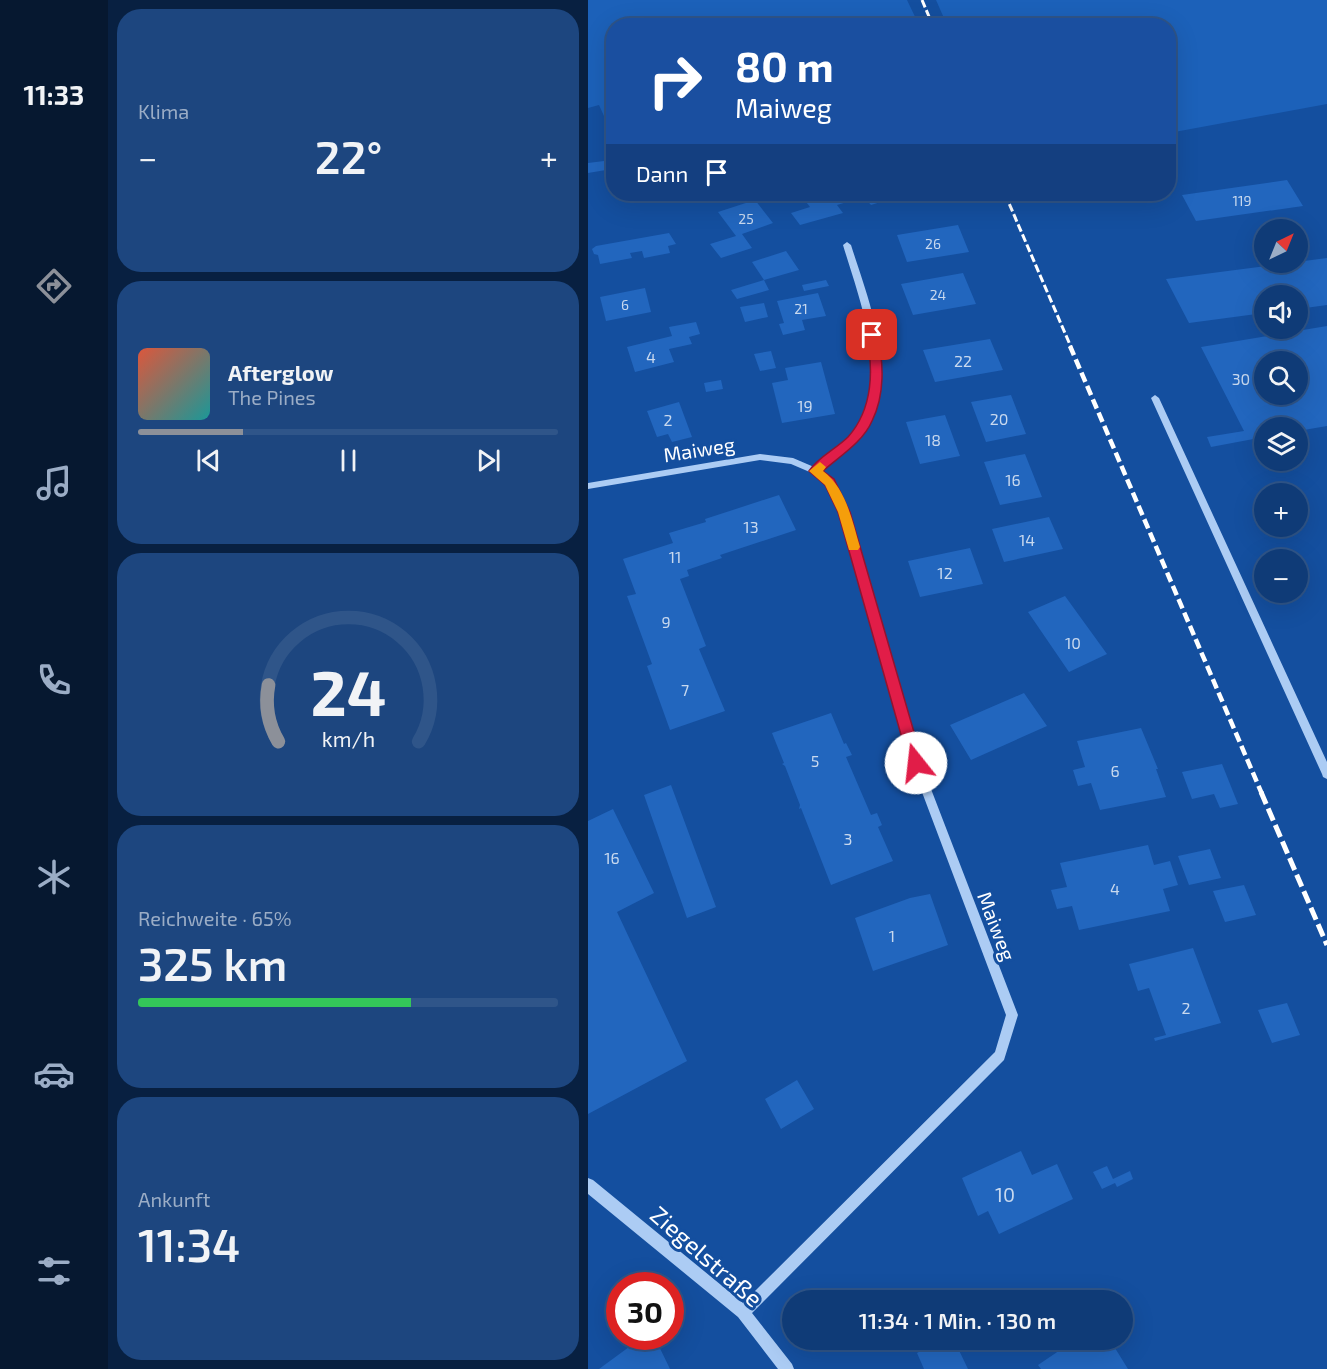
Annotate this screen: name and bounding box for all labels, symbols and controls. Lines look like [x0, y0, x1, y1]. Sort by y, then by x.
text: 80 m [735, 40, 834, 90]
icon: right [636, 42, 714, 120]
text: 11:33 [24, 78, 84, 110]
text: Maiweg [735, 91, 832, 123]
text: Klima [138, 99, 189, 123]
text: 22° [315, 129, 382, 183]
text: − [138, 137, 157, 177]
text: + [540, 137, 558, 177]
icon: arrive [700, 156, 733, 189]
text: Dann [636, 160, 688, 186]
house number: 119 [1232, 192, 1252, 209]
house number: 25 [738, 210, 754, 227]
north arrow [1254, 219, 1308, 273]
map controls [1254, 219, 1308, 603]
house number: 26 [925, 235, 941, 252]
icon: directions [33, 265, 75, 307]
button: sound [1254, 285, 1308, 339]
house number: 24 [930, 286, 946, 303]
house number: 6 [621, 296, 629, 313]
house number: 21 [794, 300, 808, 317]
pin [846, 309, 897, 360]
icon: arrive [855, 318, 888, 351]
house number: 4 [646, 347, 656, 366]
house number: 22 [954, 351, 972, 370]
button: search [1254, 351, 1308, 405]
text: Afterglow [228, 359, 333, 385]
house number: 30 [1232, 369, 1250, 388]
text: The Pines [228, 385, 316, 409]
house number: 19 [797, 396, 813, 415]
house number: 20 [990, 409, 1008, 428]
house number: 2 [664, 410, 673, 429]
button: layers [1254, 417, 1308, 471]
house number: 18 [925, 430, 941, 449]
street label: Maiweg [662, 432, 736, 466]
icon: previous [192, 444, 225, 477]
icon: pause [332, 444, 365, 477]
icon: next [472, 444, 505, 477]
icon: music [33, 462, 75, 504]
house number: 16 [1005, 470, 1021, 489]
button: + [1254, 483, 1308, 537]
house number: 13 [743, 517, 759, 536]
house number: 14 [1019, 530, 1035, 549]
house number: 11 [669, 547, 681, 566]
button: − [1254, 549, 1308, 603]
house number: 12 [937, 563, 953, 582]
house number: 9 [661, 612, 671, 631]
house number: 10 [1065, 633, 1081, 652]
text: 24 [310, 654, 386, 729]
icon: phone [33, 659, 75, 701]
house number: 7 [681, 680, 689, 699]
text: km/h [321, 726, 375, 751]
position arrow [884, 731, 948, 795]
house number: 5 [811, 751, 819, 770]
house number: 6 [1110, 761, 1120, 780]
house number: 3 [844, 829, 852, 848]
house number: 16 [604, 848, 620, 867]
icon: climate [33, 856, 75, 898]
house number: 4 [1110, 879, 1120, 898]
street label: Maiweg [973, 888, 1021, 964]
text: Reichweite · 65% [138, 906, 292, 930]
house number: 1 [889, 926, 895, 945]
text: 325 km [138, 936, 287, 990]
house number: 2 [1182, 998, 1191, 1017]
icon: car [33, 1053, 75, 1095]
house number: 10 [995, 1182, 1015, 1206]
text: Ankunft [138, 1187, 210, 1211]
street label: Ziegelstraße [645, 1199, 769, 1313]
text: 11:34 [138, 1217, 240, 1271]
icon: filters [33, 1250, 75, 1292]
speed limit sign: 30 [606, 1272, 684, 1350]
text: 11:34 · 1 Min. · 130 m [859, 1307, 1056, 1333]

